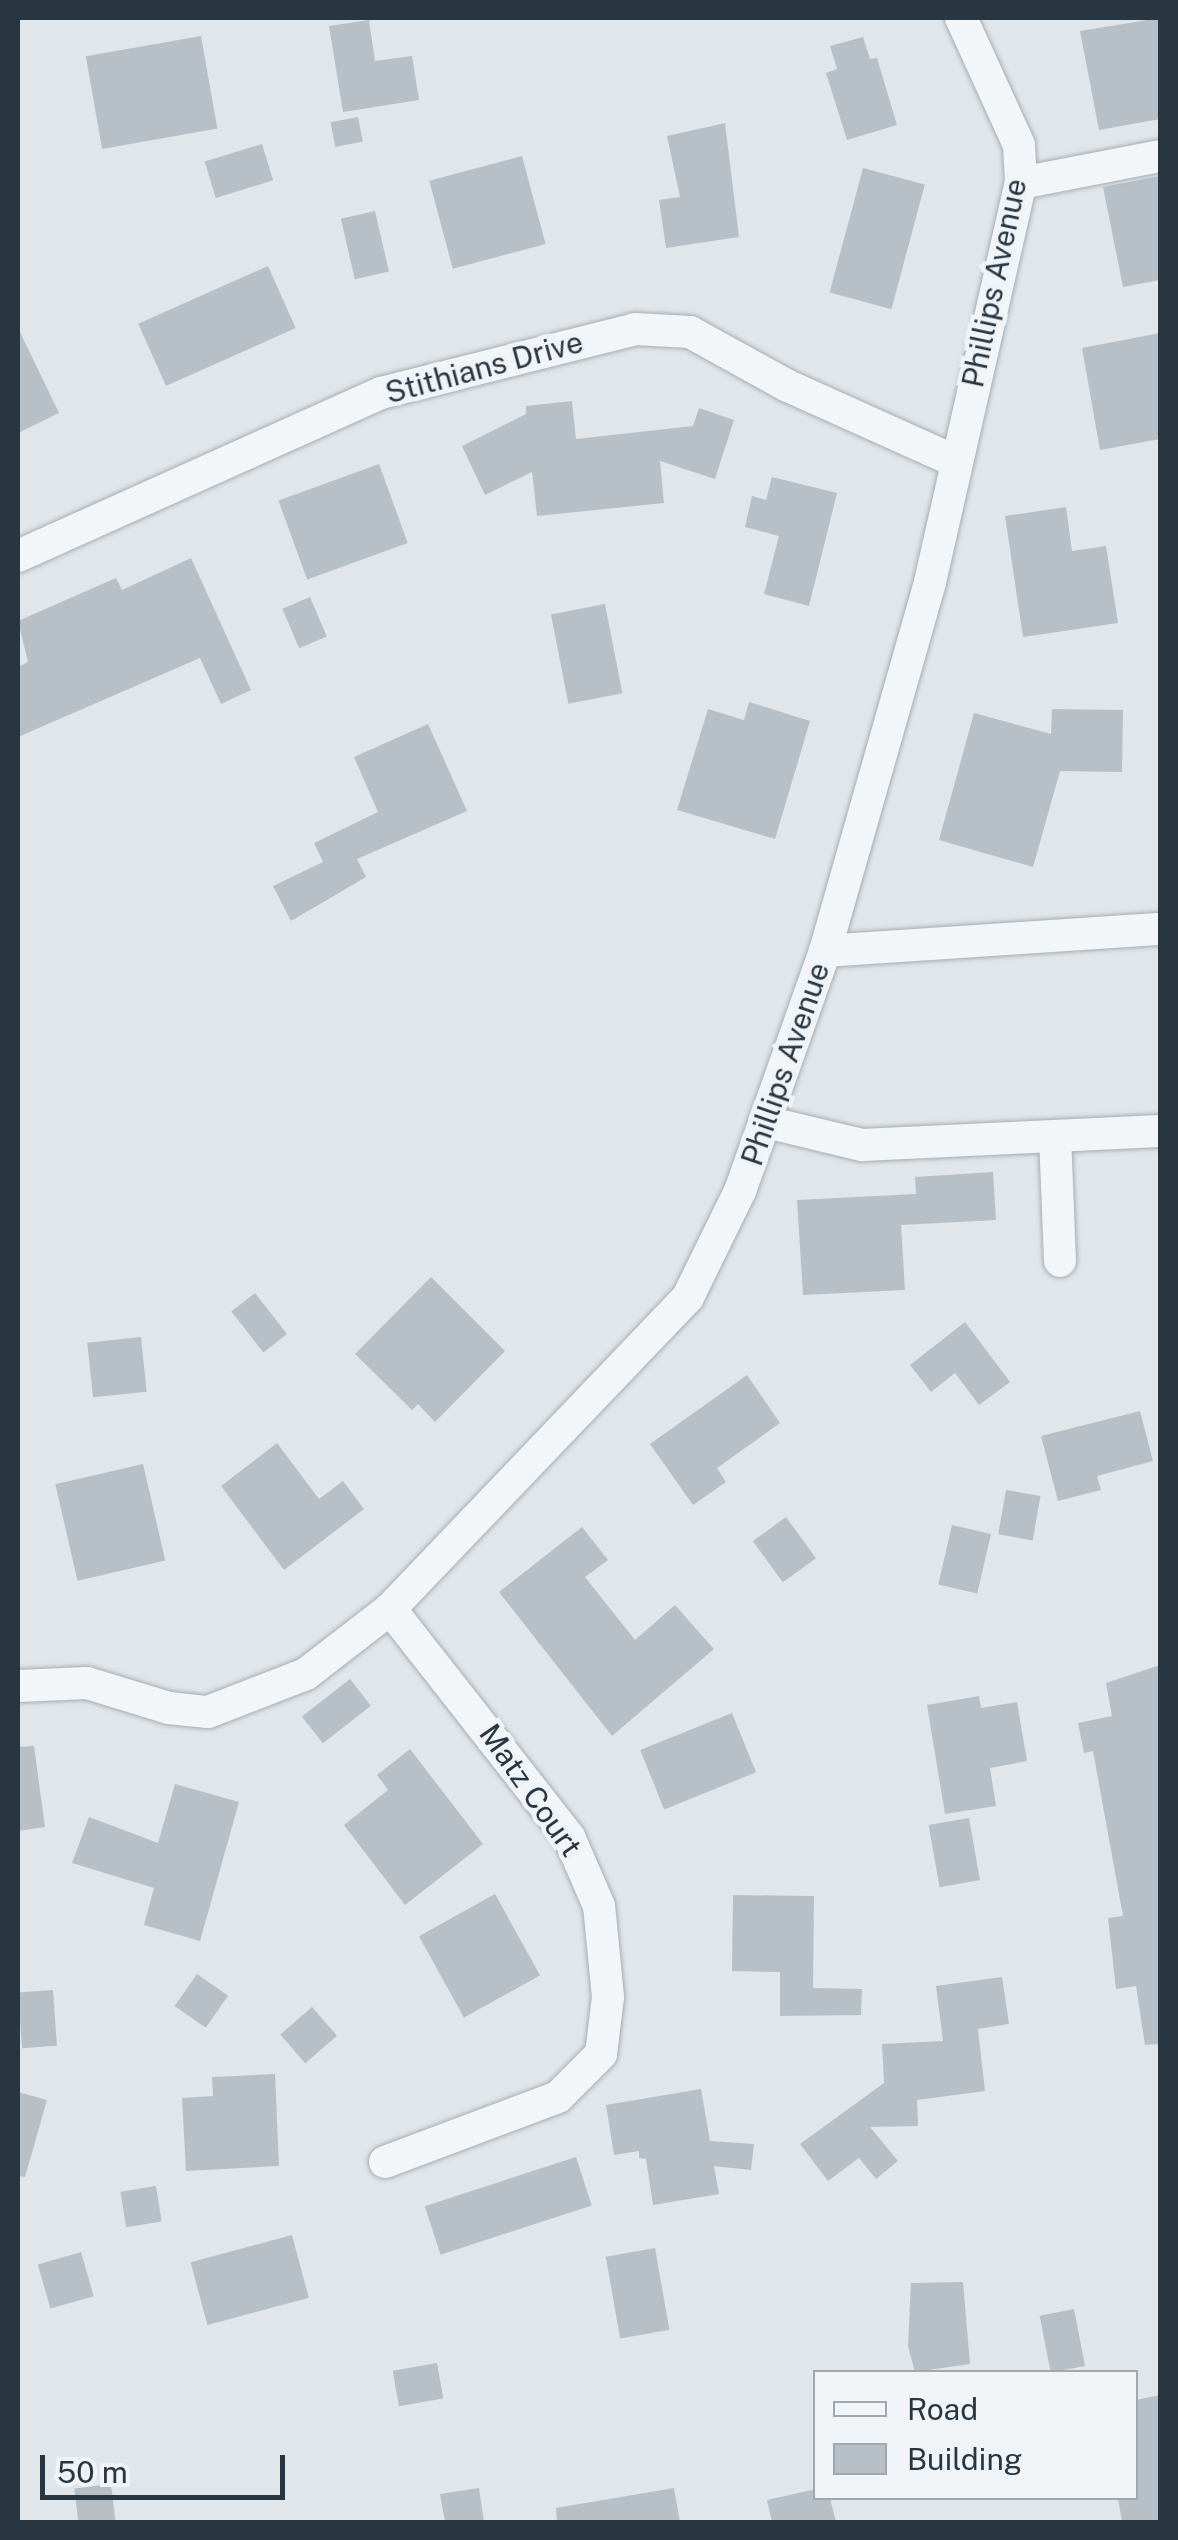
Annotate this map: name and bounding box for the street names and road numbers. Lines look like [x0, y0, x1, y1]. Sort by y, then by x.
street label: Phillips Avenue [954, 175, 1034, 391]
street label: Stithians Drive [381, 323, 587, 411]
street label: Phillips Avenue [733, 958, 837, 1170]
street label: Matz Court [472, 1717, 590, 1863]

